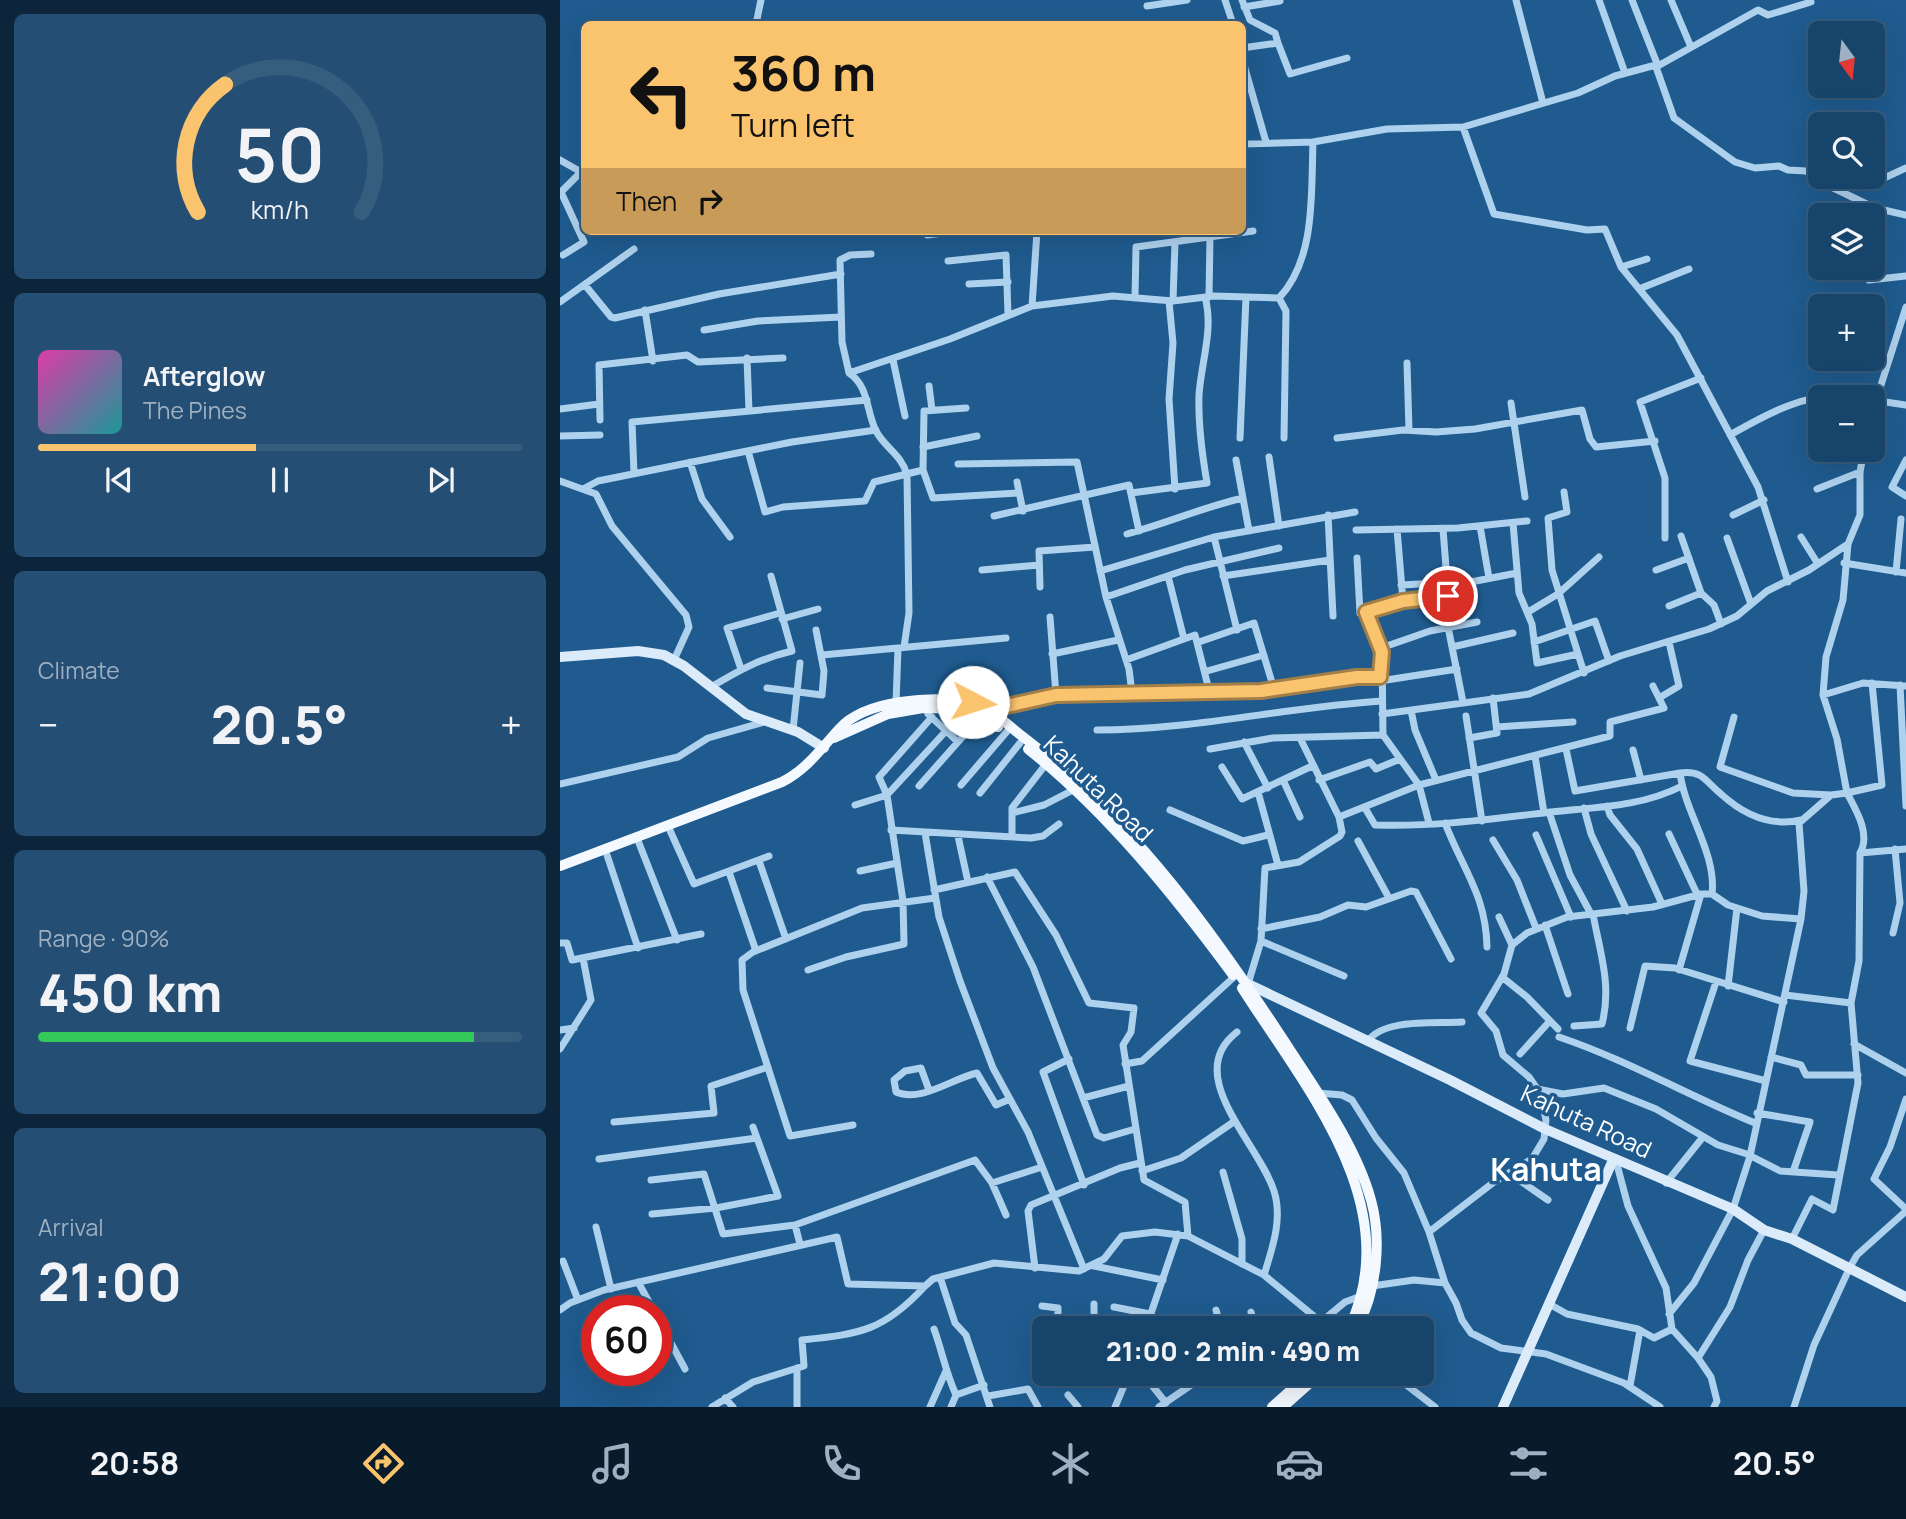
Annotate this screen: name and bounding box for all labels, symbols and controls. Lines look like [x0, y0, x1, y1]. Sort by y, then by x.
north arrow [1808, 21, 1885, 98]
map controls [1808, 21, 1885, 462]
text: 360 m [731, 39, 876, 106]
icon: left [616, 49, 707, 140]
text: Turn left [731, 103, 855, 147]
text: 50 [235, 105, 325, 205]
button: search [1808, 112, 1885, 189]
icon: right [691, 182, 729, 220]
text: Then [616, 183, 677, 219]
text: km/h [251, 192, 309, 227]
button: layers [1808, 203, 1885, 280]
button: + [1808, 294, 1885, 371]
text: Afterglow [143, 358, 265, 394]
button: − [1808, 385, 1885, 462]
text: The Pines [143, 394, 247, 426]
icon: previous [100, 461, 138, 499]
icon: pause [261, 461, 299, 499]
icon: next [422, 461, 460, 499]
pin [1418, 566, 1478, 626]
icon: arrive [1429, 577, 1467, 615]
text: Climate [38, 654, 120, 686]
position arrow [936, 665, 1010, 739]
text: 20.5° [211, 689, 348, 760]
text: − [38, 698, 59, 750]
text: + [500, 698, 522, 750]
street label: Kahuta Road [1037, 727, 1161, 849]
text: Range · 90% [38, 922, 169, 954]
text: 450 km [38, 957, 222, 1028]
street label: Kahuta Road [1516, 1076, 1657, 1165]
district label: Kahuta [1490, 1147, 1602, 1191]
text: Arrival [38, 1211, 104, 1243]
text: 21:00 [38, 1246, 182, 1317]
speed limit sign: 60 [581, 1295, 672, 1386]
text: 21:00 · 2 min · 490 m [1106, 1333, 1360, 1369]
icon: directions [359, 1439, 408, 1488]
icon: music [588, 1439, 637, 1488]
icon: phone [817, 1439, 866, 1488]
icon: climate [1046, 1439, 1095, 1488]
icon: car [1275, 1439, 1324, 1488]
icon: filters [1504, 1439, 1553, 1488]
text: 20:58 [90, 1441, 179, 1485]
text: 20.5° [1733, 1441, 1816, 1485]

